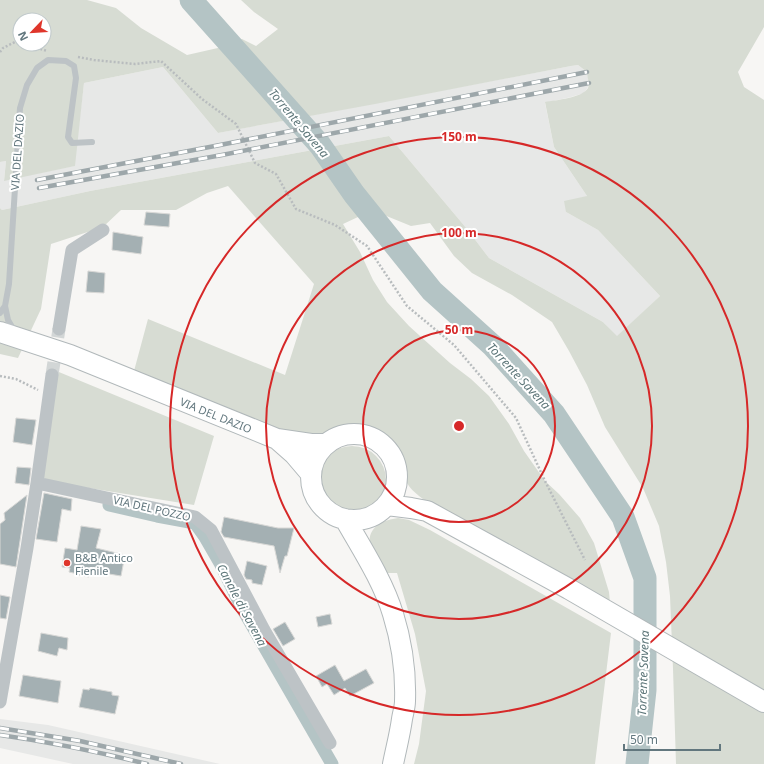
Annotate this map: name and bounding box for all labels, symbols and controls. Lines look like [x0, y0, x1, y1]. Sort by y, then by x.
north arrow [12, 12, 52, 52]
text: N [14, 29, 31, 44]
water label: Torrente Savena [265, 85, 333, 161]
street label: VIA DEL DAZIO [7, 113, 27, 191]
text: 150 m [441, 128, 477, 145]
text: 100 m [441, 224, 477, 241]
text: 50 m [445, 321, 473, 338]
water label: Torrente Savena [484, 339, 554, 413]
street label: VIA DEL DAZIO [178, 394, 254, 436]
centre of rings [452, 419, 466, 433]
street label: VIA DEL POZZO [112, 492, 192, 524]
place label: B&B Antico Fienile [75, 550, 133, 578]
marker: B&B Antico Fienile [62, 558, 72, 568]
water label: Canale di Savena [213, 561, 271, 649]
water label: Torrente Savena [633, 630, 653, 716]
scale bar [624, 726, 720, 752]
text: 50 m [630, 731, 658, 748]

